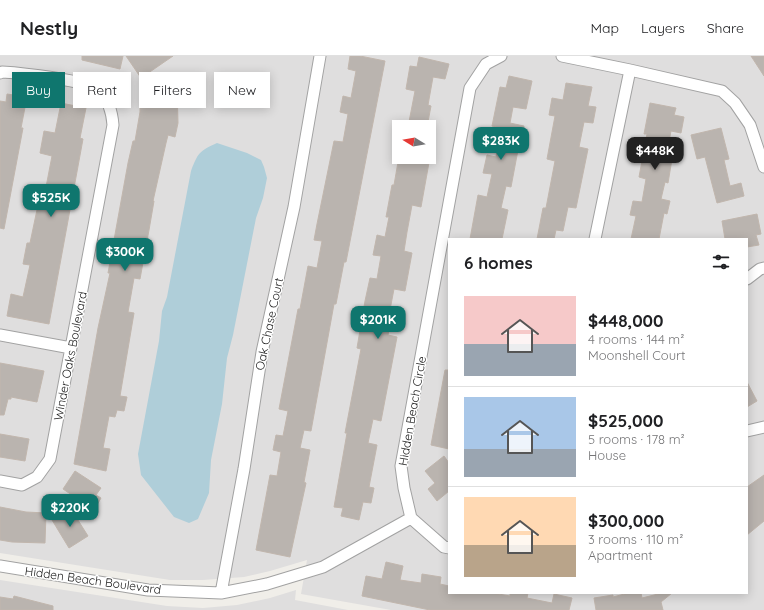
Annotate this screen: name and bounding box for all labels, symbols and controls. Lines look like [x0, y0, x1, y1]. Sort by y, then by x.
text: Nestly [20, 16, 78, 40]
text: Map [590, 19, 619, 37]
text: Layers [641, 19, 685, 37]
text: Share [707, 19, 744, 37]
chip: Buy [12, 72, 65, 108]
chip: Rent [73, 72, 131, 108]
chip: Filters [139, 72, 206, 108]
chip: New [214, 72, 270, 108]
north arrow [392, 120, 436, 164]
map controls [392, 120, 436, 164]
pin: $283K [473, 127, 529, 161]
text: $283K [482, 132, 520, 148]
pin: $448K [627, 137, 683, 171]
text: $448K [636, 142, 674, 158]
pin: $525K [23, 184, 79, 218]
text: $525K [32, 189, 70, 205]
pin: $300K [97, 238, 153, 272]
text: $300K [105, 243, 145, 259]
icon: filters [710, 251, 732, 273]
text: 6 homes [464, 252, 533, 273]
street label: Oak Chase Court [252, 276, 286, 372]
street label: Winder Oaks Boulevard [50, 290, 90, 422]
pin: $201K [350, 306, 406, 340]
text: $448,000 [588, 310, 663, 331]
text: $201K [360, 311, 396, 327]
icon: home [496, 312, 544, 360]
text: 4 rooms · 144 m² [588, 331, 684, 347]
text: Moonshell Court [588, 347, 685, 363]
street label: Hidden Beach Circle [395, 355, 429, 467]
text: $525,000 [588, 410, 663, 431]
icon: home [496, 413, 544, 461]
text: 5 rooms · 178 m² [588, 431, 685, 447]
text: House [588, 447, 626, 463]
pin: $220K [42, 494, 98, 528]
text: $220K [50, 499, 90, 515]
text: $300,000 [588, 510, 664, 531]
icon: home [496, 513, 544, 561]
text: 3 rooms · 110 m² [588, 531, 683, 547]
text: Apartment [588, 547, 653, 563]
street label: Hidden Beach Boulevard [24, 563, 162, 597]

